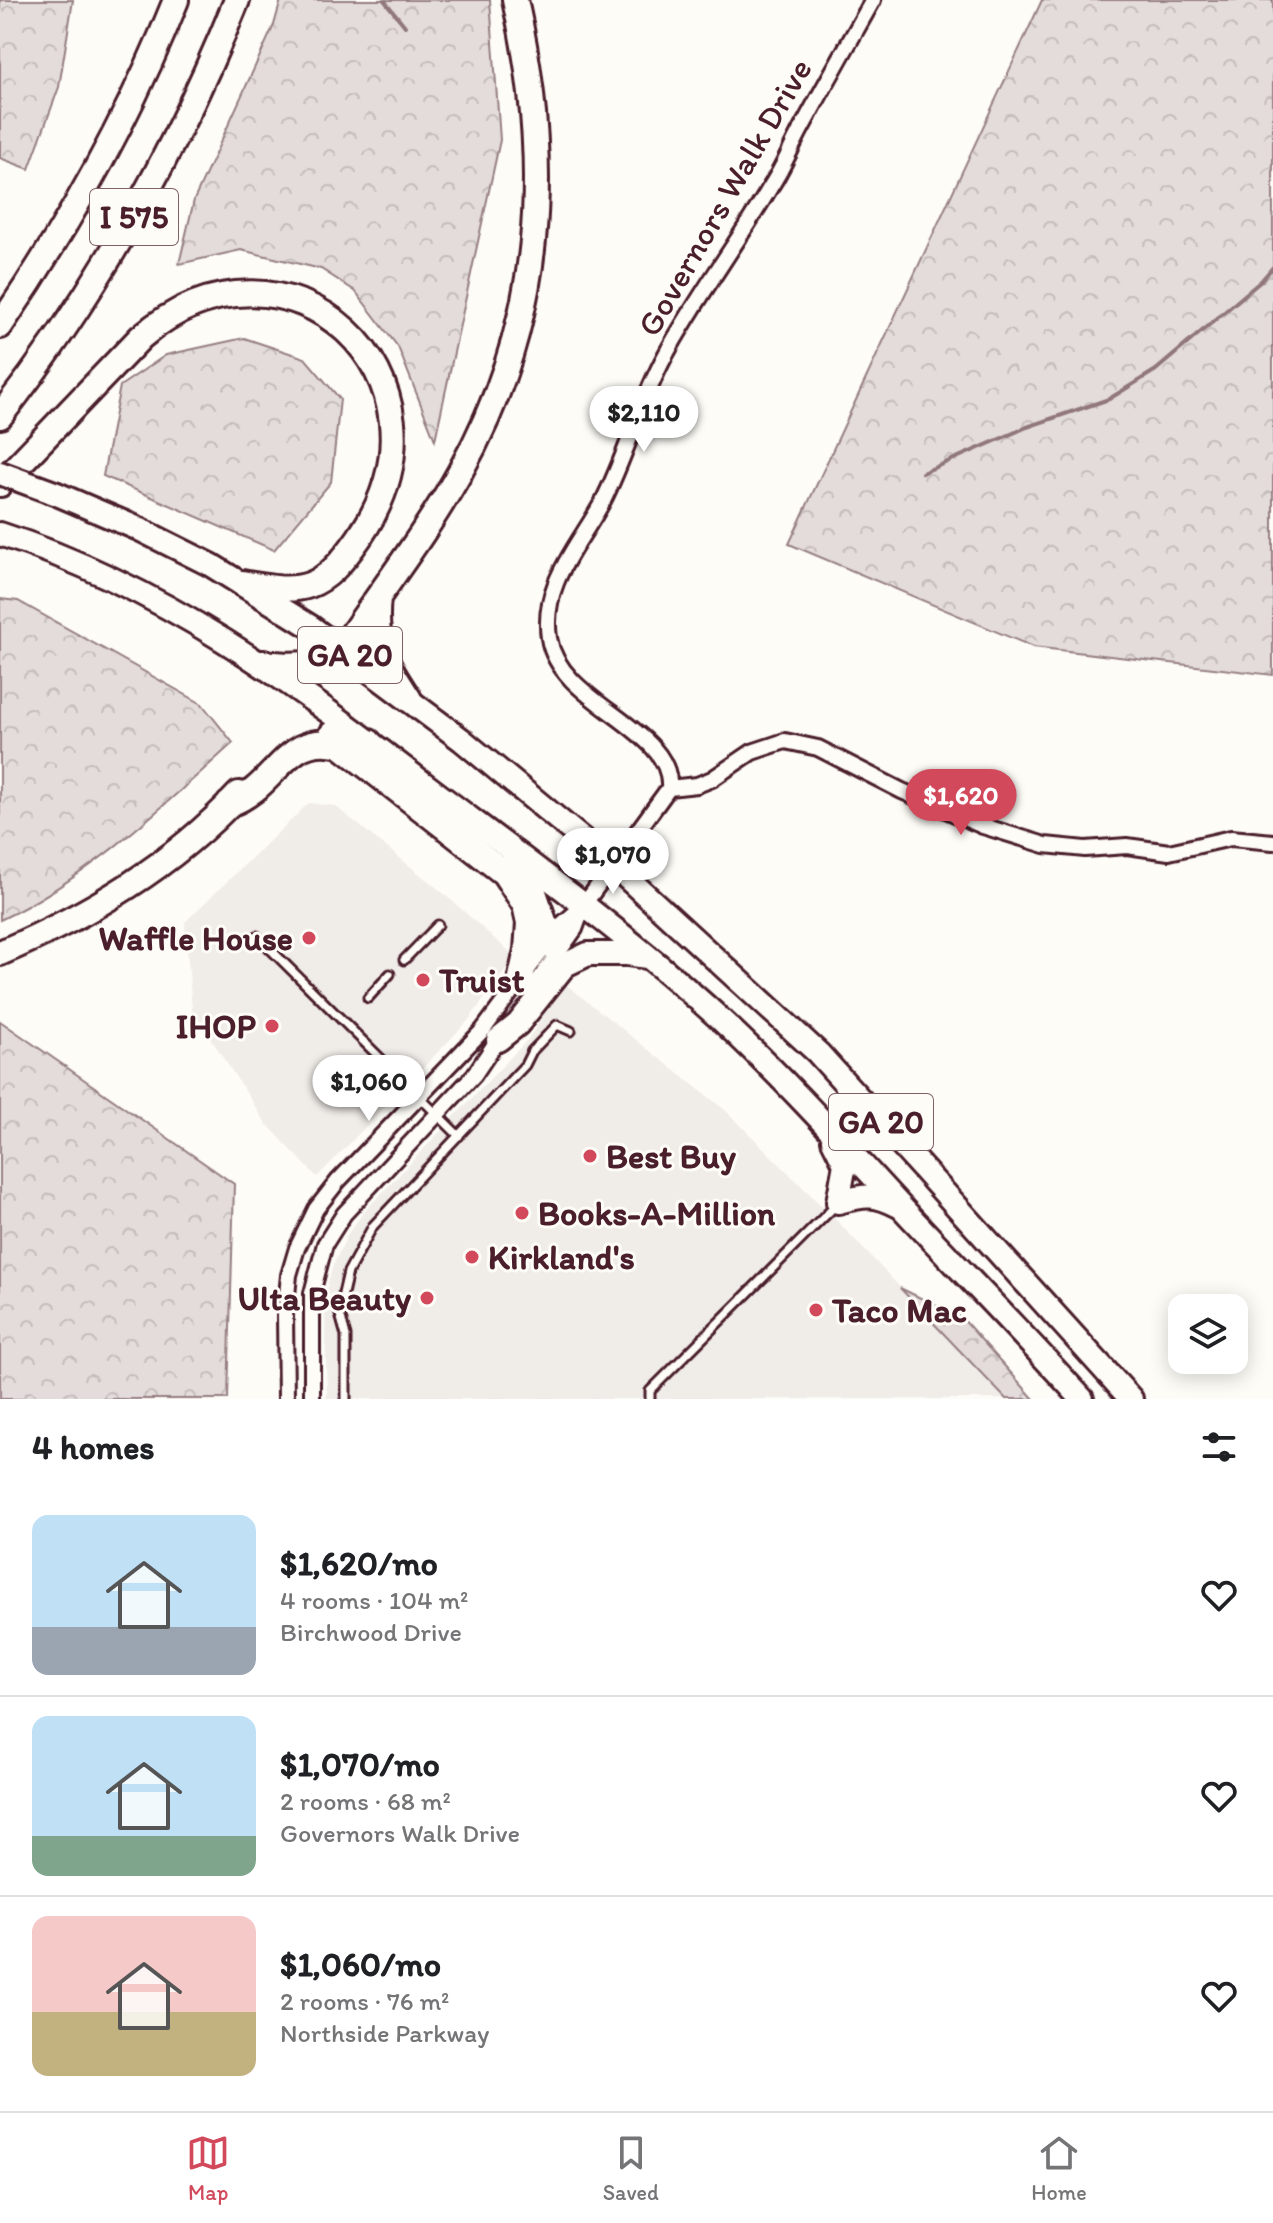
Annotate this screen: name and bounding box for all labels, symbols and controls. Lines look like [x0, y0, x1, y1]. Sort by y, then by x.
street label: Governors Walk Drive [628, 51, 821, 343]
road number: I 575 [90, 189, 178, 245]
pin: $2,110 [579, 386, 709, 454]
text: $2,110 [607, 396, 681, 428]
road number: GA 20 [298, 627, 402, 683]
pin: $1,620 [896, 769, 1026, 837]
text: $1,620 [924, 779, 998, 811]
pin: $1,070 [548, 828, 678, 896]
text: $1,070 [575, 838, 651, 870]
place label: Waffle House [98, 918, 293, 959]
marker: Waffle House [300, 929, 318, 947]
place label: Truist [438, 960, 525, 1001]
marker: Truist [414, 971, 432, 989]
place label: IHOP [176, 1006, 257, 1047]
marker: IHOP [263, 1017, 281, 1035]
pin: $1,060 [304, 1055, 434, 1123]
text: $1,060 [330, 1065, 408, 1097]
road number: GA 20 [829, 1094, 933, 1150]
place label: Best Buy [606, 1136, 737, 1177]
marker: Best Buy [581, 1147, 599, 1165]
place label: Books-A-Million [538, 1193, 776, 1234]
marker: Books-A-Million [513, 1204, 531, 1222]
place label: Kirkland's [488, 1237, 635, 1278]
marker: Kirkland's [463, 1248, 481, 1266]
place label: Ulta Beauty [237, 1278, 412, 1319]
marker: Ulta Beauty [418, 1289, 436, 1307]
place label: Taco Mac [831, 1290, 967, 1331]
map controls [1168, 1294, 1248, 1374]
button: layers [1168, 1294, 1248, 1374]
marker: Taco Mac [807, 1301, 825, 1319]
icon: filters [1197, 1425, 1241, 1469]
text: 4 homes [32, 1427, 155, 1468]
text: $1,620/mo [280, 1543, 438, 1584]
icon: home [96, 1547, 192, 1643]
icon: heart [1197, 1573, 1241, 1617]
text: 4 rooms · 104 m² [280, 1584, 468, 1616]
text: Birchwood Drive [280, 1616, 462, 1648]
text: $1,070/mo [280, 1744, 440, 1785]
icon: home [96, 1748, 192, 1844]
icon: heart [1197, 1774, 1241, 1818]
text: 2 rooms · 68 m² [280, 1785, 451, 1817]
text: Governors Walk Drive [280, 1817, 520, 1849]
text: $1,060/mo [280, 1944, 441, 1985]
icon: home [96, 1948, 192, 2044]
icon: heart [1197, 1974, 1241, 2018]
text: 2 rooms · 76 m² [280, 1985, 449, 2017]
text: Northside Parkway [280, 2017, 489, 2049]
tab: Map [186, 2131, 230, 2206]
tab: Saved [603, 2131, 659, 2206]
tab: Home [1031, 2131, 1087, 2206]

